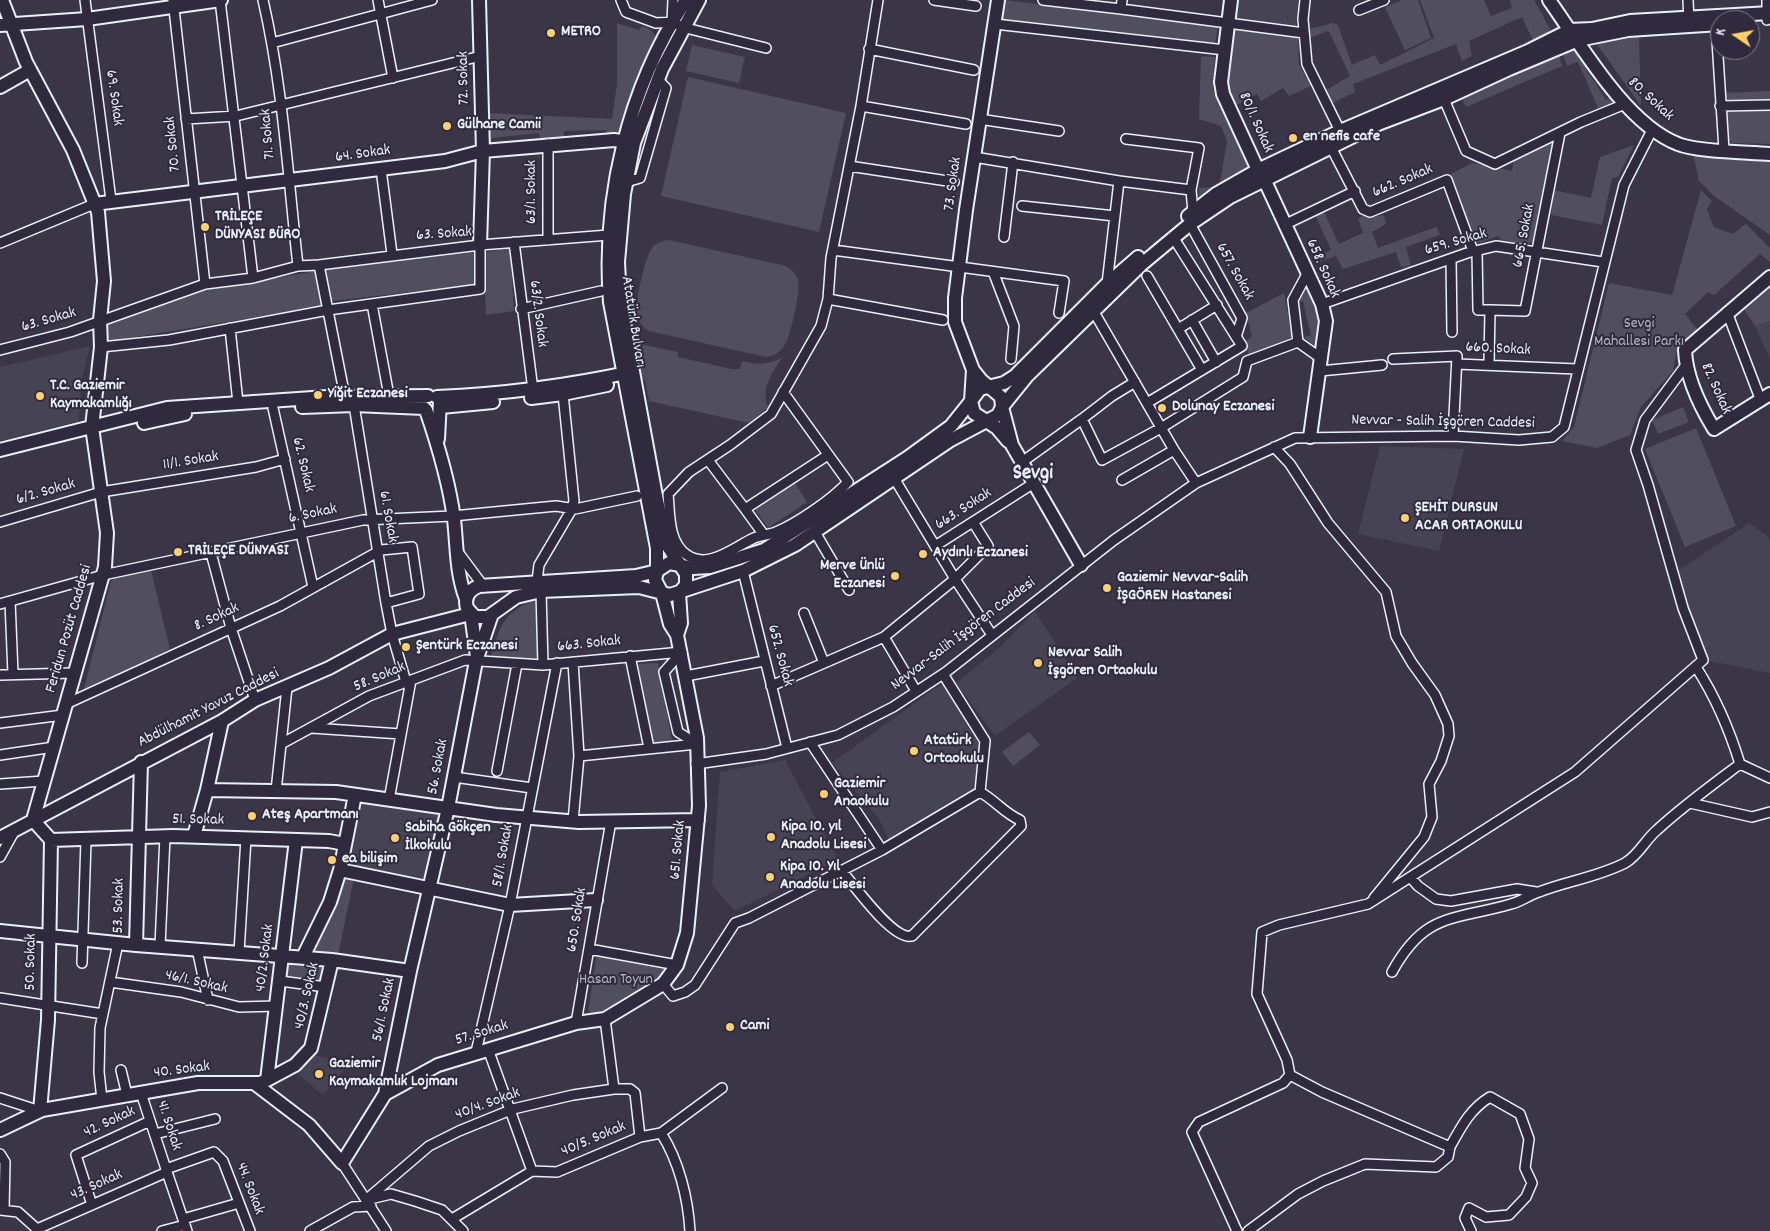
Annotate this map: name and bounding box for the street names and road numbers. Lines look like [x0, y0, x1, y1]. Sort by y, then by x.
street label: 72. Sokak [455, 51, 475, 105]
street label: 69. Sokak [100, 69, 126, 127]
street label: 80. Sokak [1623, 74, 1677, 126]
street label: 80/1. Sokak [1233, 90, 1277, 156]
street label: 71. Sokak [257, 108, 281, 160]
street label: 70. Sokak [162, 115, 186, 173]
street label: 64. Sokak [334, 142, 392, 168]
street label: 73. Sokak [941, 156, 967, 212]
street label: 63/1. Sokak [523, 160, 543, 224]
street label: 662. Sokak [1370, 161, 1436, 203]
street label: 665. Sokak [1509, 203, 1541, 269]
street label: 63. Sokak [415, 223, 473, 247]
street label: 659. Sokak [1423, 225, 1489, 261]
street label: 658. Sokak [1300, 236, 1344, 302]
street label: 657. Sokak [1210, 240, 1258, 304]
street label: Atatürk Bulvarı [615, 275, 649, 369]
street label: 63/2. Sokak [523, 279, 551, 349]
street label: 63. Sokak [19, 304, 79, 338]
street label: 660. Sokak [1465, 339, 1531, 361]
street label: 82. Sokak [1695, 360, 1735, 418]
street label: Nevvar - Salih İşgören Caddesi [1351, 412, 1535, 434]
street label: 62. Sokak [286, 436, 318, 494]
street label: 11/1. Sokak [162, 448, 220, 476]
street label: 6/2. Sokak [14, 475, 78, 511]
street label: 663. Sokak [932, 485, 996, 535]
street label: 61. Sokak [373, 489, 401, 545]
street label: 6. Sokak [287, 501, 339, 529]
street label: Feridun Pozüt Caddesi [43, 563, 97, 695]
street label: Nevvar-Salih İşgören Caddesi [888, 574, 1040, 696]
street label: 8. Sokak [191, 599, 243, 637]
street label: 652. Sokak [762, 623, 796, 689]
street label: 663. Sokak [556, 632, 622, 658]
street label: 58. Sokak [351, 658, 409, 698]
street label: Abdülhamit Yavuz Caddesi [135, 665, 283, 753]
street label: 56. Sokak [424, 738, 454, 796]
street label: 51. Sokak [172, 811, 224, 831]
street label: 651. Sokak [667, 819, 691, 881]
street label: 58/1. Sokak [489, 823, 519, 889]
street label: 53. Sokak [110, 878, 130, 934]
street label: 650. Sokak [563, 886, 593, 954]
street label: 40/2. Sokak [252, 923, 280, 993]
street label: 50. Sokak [22, 933, 42, 991]
street label: 40/3. Sokak [291, 961, 325, 1031]
street label: 46/1. Sokak [163, 966, 229, 1000]
street label: 56/1. Sokak [369, 976, 401, 1044]
street label: 57. Sokak [453, 1017, 511, 1051]
street label: 40. Sokak [153, 1058, 211, 1084]
street label: 40/4. Sokak [453, 1084, 523, 1126]
street label: 41. Sokak [151, 1099, 185, 1153]
street label: 42. Sokak [81, 1103, 139, 1143]
street label: 40/5. Sokak [559, 1118, 629, 1162]
street label: 44. Sokak [230, 1160, 268, 1218]
street label: 43. Sokak [68, 1166, 126, 1206]

